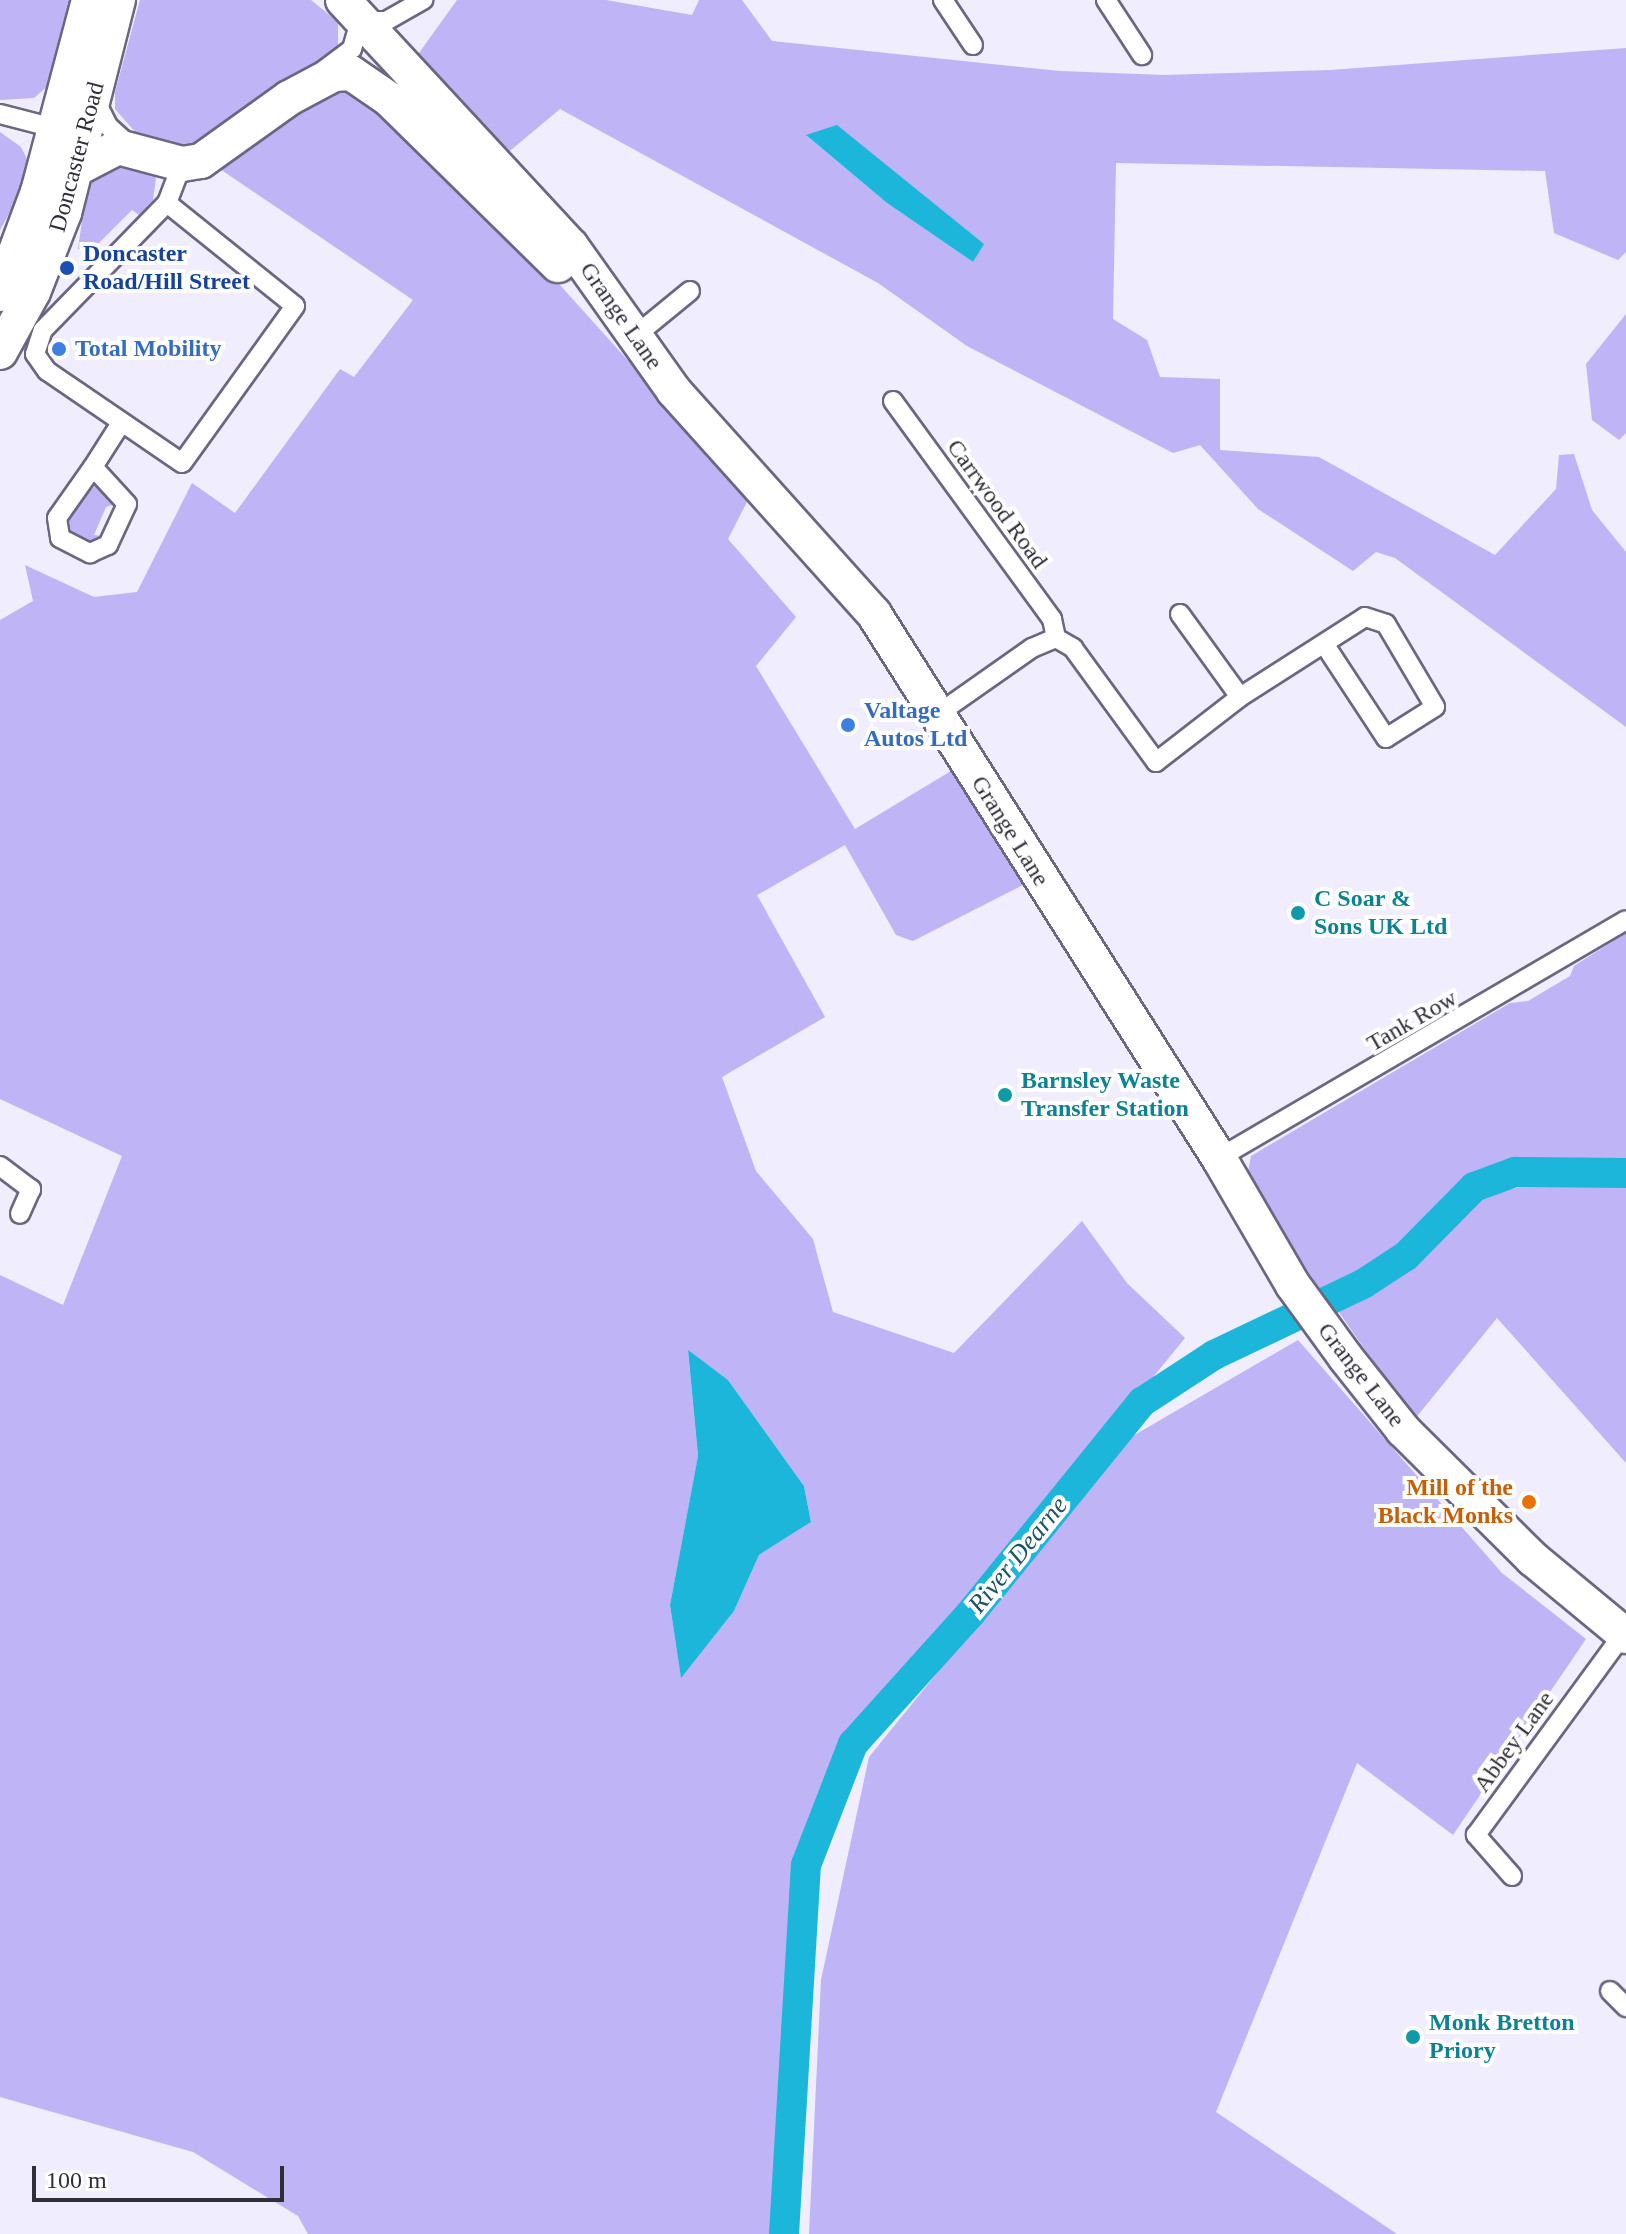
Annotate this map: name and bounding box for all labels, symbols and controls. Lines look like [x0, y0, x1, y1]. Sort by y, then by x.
street label: Doncaster Road [43, 79, 111, 235]
place label: Doncaster Road/Hill Street [83, 240, 250, 296]
street label: Grange Lane [573, 257, 669, 375]
marker: Doncaster Road/Hill Street [58, 259, 76, 277]
place label: Total Mobility [75, 335, 221, 363]
marker: Total Mobility [50, 340, 68, 358]
street label: Carrwood Road [940, 434, 1054, 574]
place label: Valtage Autos Ltd [864, 697, 967, 753]
marker: Valtage Autos Ltd [839, 716, 857, 734]
street label: Grange Lane [965, 771, 1055, 891]
place label: C Soar & Sons UK Ltd [1314, 885, 1447, 941]
marker: C Soar & Sons UK Ltd [1289, 904, 1307, 922]
street label: Tank Row [1362, 984, 1462, 1058]
place label: Barnsley Waste Transfer Station [1021, 1067, 1189, 1123]
marker: Barnsley Waste Transfer Station [996, 1086, 1014, 1104]
street label: Grange Lane [1311, 1317, 1411, 1433]
place label: Mill of the Black Monks [1378, 1474, 1513, 1530]
water label: River Dearne [962, 1490, 1074, 1620]
marker: Mill of the Black Monks [1520, 1493, 1538, 1511]
street label: Abbey Lane [1468, 1686, 1560, 1798]
place label: Monk Bretton Priory [1429, 2009, 1575, 2065]
marker: Monk Bretton Priory [1404, 2028, 1422, 2046]
scale bar [36, 2150, 288, 2200]
text: 100 m [46, 2167, 107, 2193]

